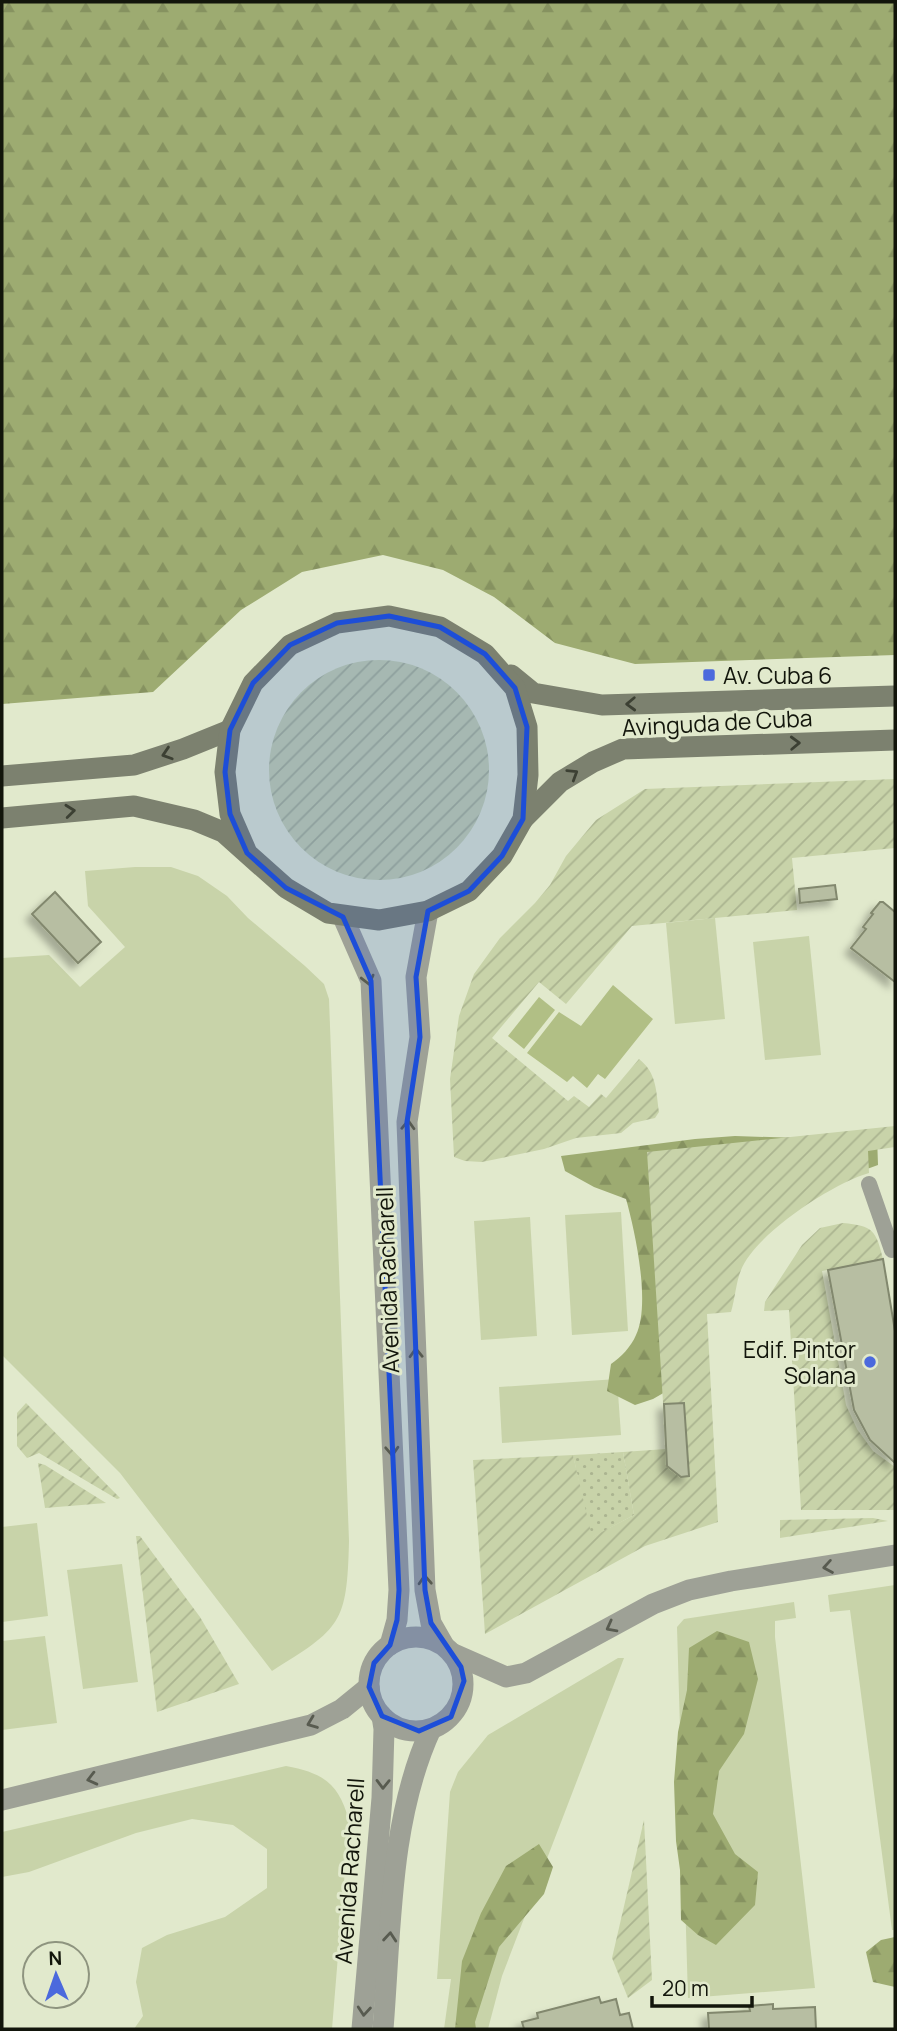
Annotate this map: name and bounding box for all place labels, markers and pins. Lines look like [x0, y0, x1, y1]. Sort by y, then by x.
place label: Av. Cuba 6 [723, 659, 832, 691]
marker: Av. Cuba 6 [701, 667, 717, 683]
place label: Edif. Pintor Solana [743, 1333, 856, 1391]
marker: Edif. Pintor Solana [862, 1354, 878, 1370]

